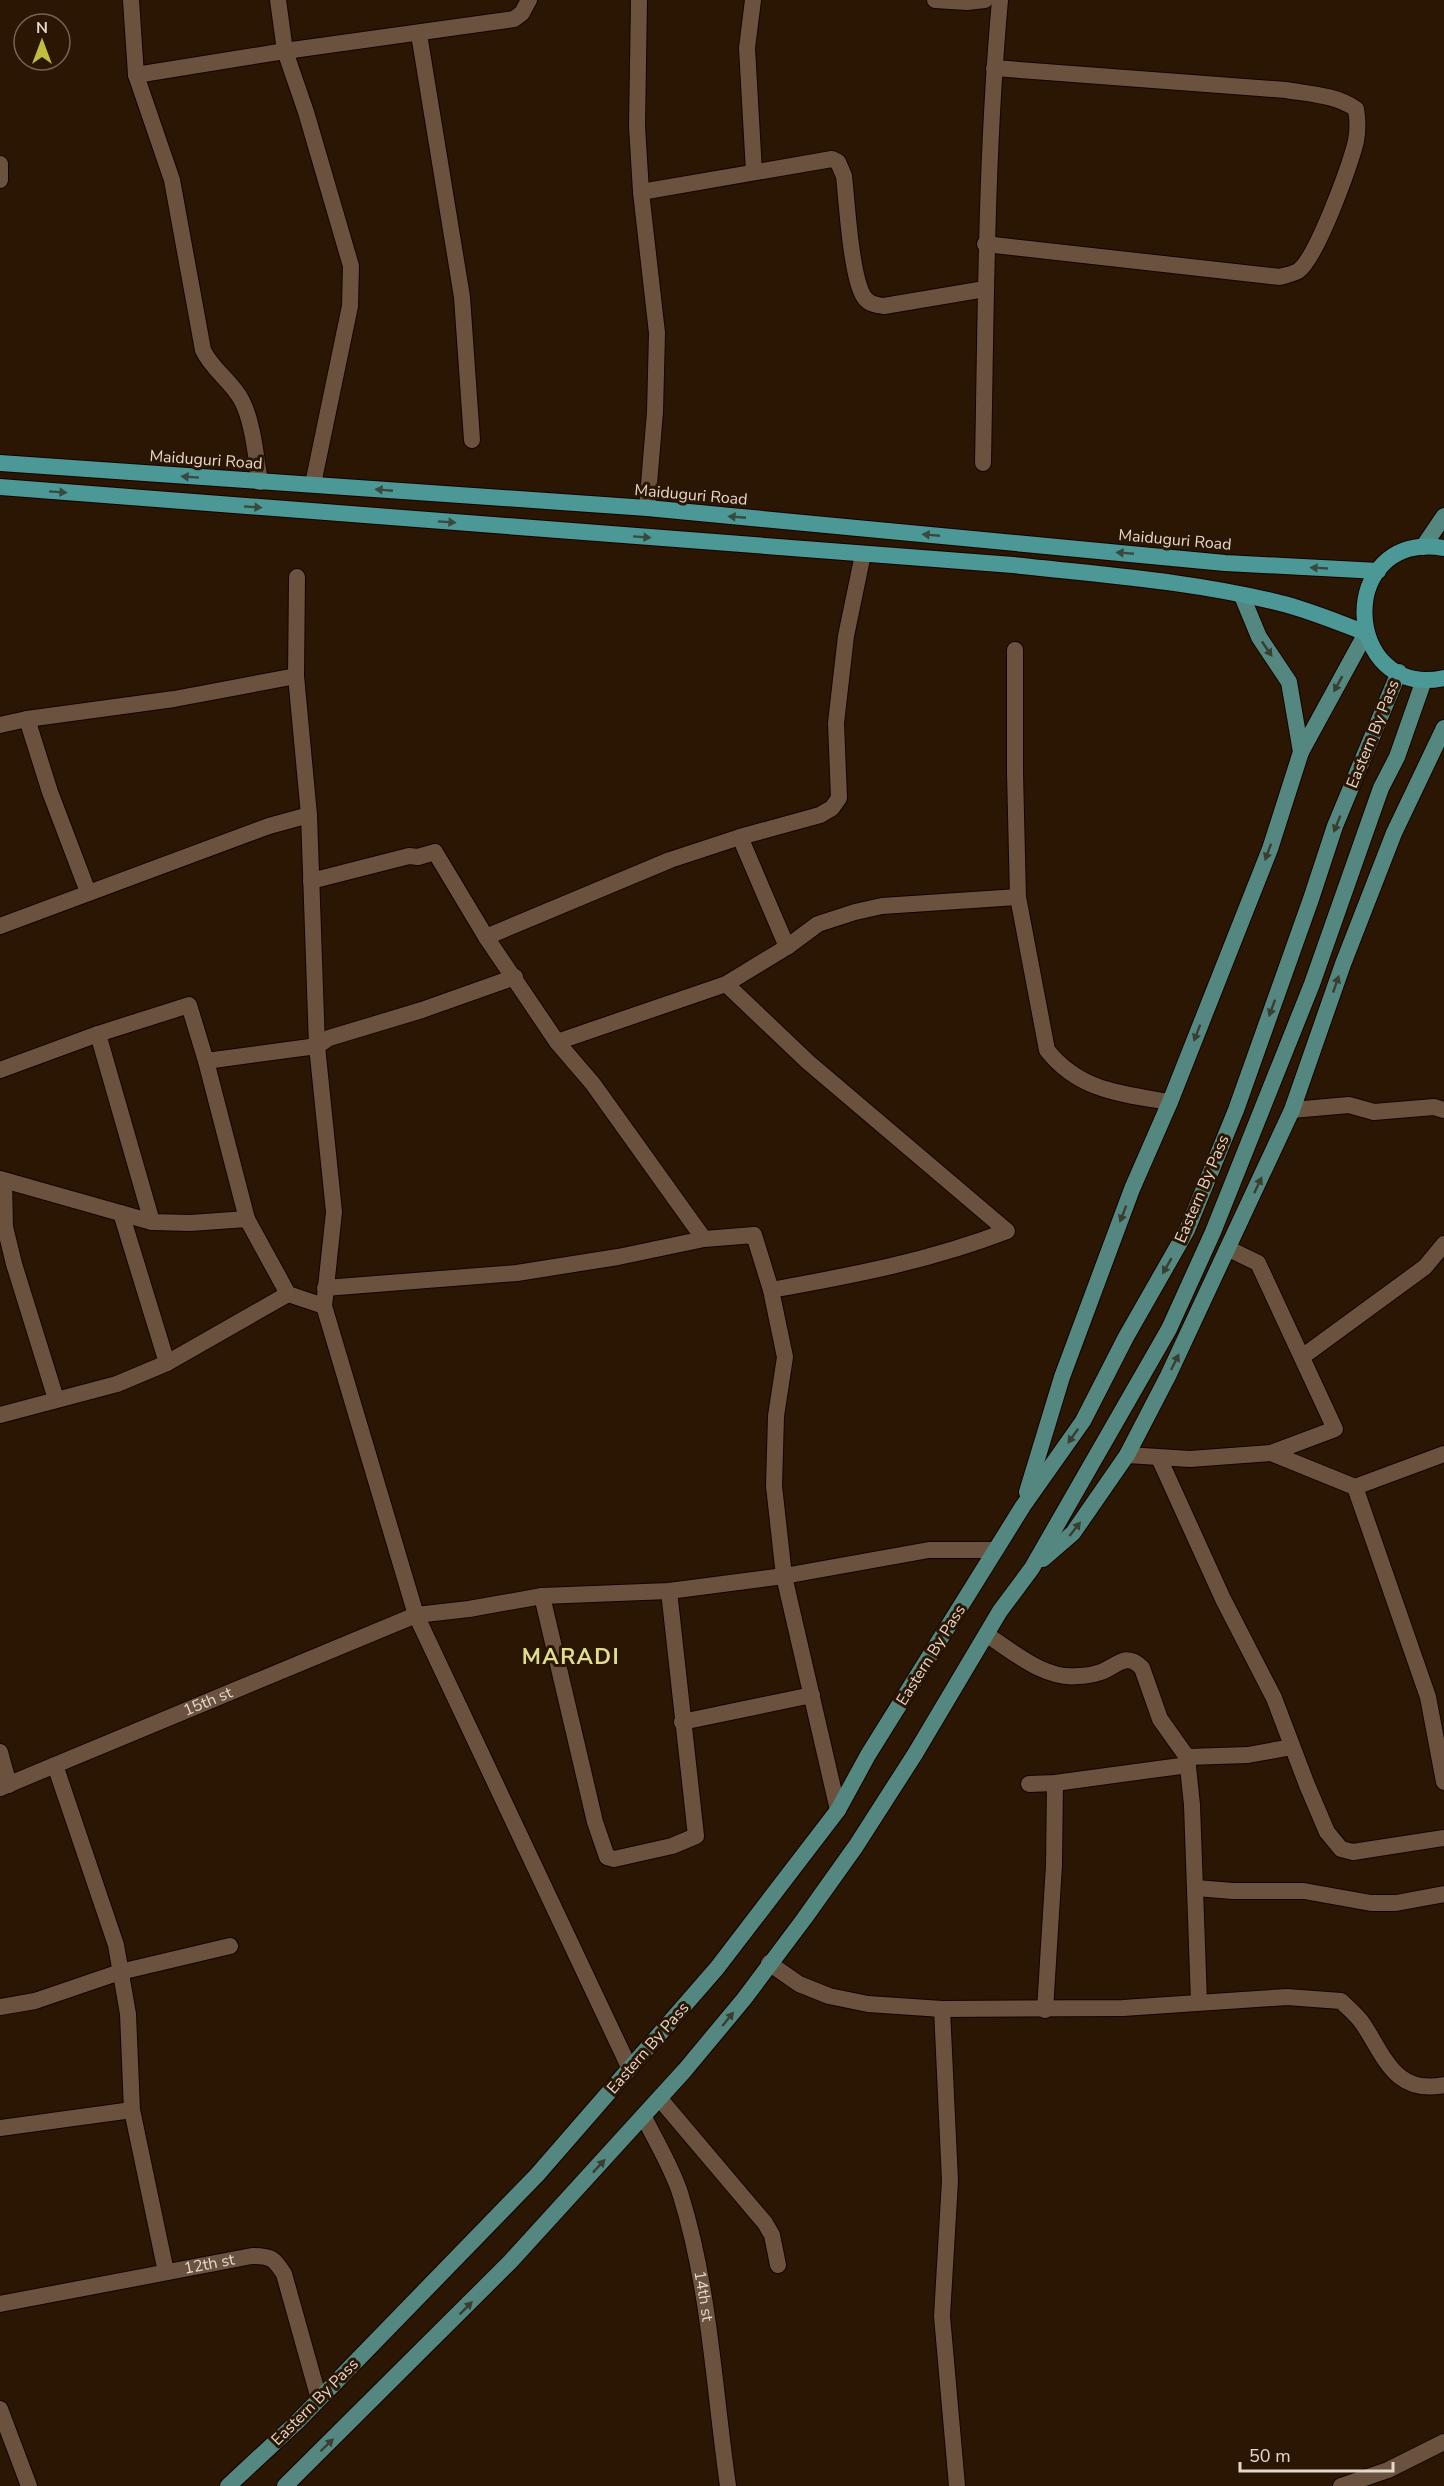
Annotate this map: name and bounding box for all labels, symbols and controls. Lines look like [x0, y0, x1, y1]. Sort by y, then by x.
north arrow [12, 12, 72, 72]
text: N [36, 17, 48, 39]
street label: Maiduguri Road [149, 445, 263, 475]
one-way arrow [180, 473, 199, 482]
street label: Maiduguri Road [634, 479, 748, 511]
one-way arrow [375, 485, 394, 495]
one-way arrow [49, 487, 68, 497]
one-way arrow [243, 502, 262, 512]
one-way arrow [727, 512, 746, 522]
one-way arrow [438, 517, 457, 527]
street label: Maiduguri Road [1118, 524, 1232, 556]
one-way arrow [921, 530, 940, 540]
one-way arrow [632, 532, 651, 542]
one-way arrow [1115, 548, 1134, 558]
one-way arrow [1310, 563, 1329, 572]
one-way arrow [1261, 640, 1273, 656]
one-way arrow [1333, 676, 1343, 693]
street label: Eastern By Pass [1341, 677, 1405, 791]
one-way arrow [1331, 815, 1341, 833]
one-way arrow [1263, 843, 1273, 861]
one-way arrow [1331, 975, 1341, 993]
one-way arrow [1267, 999, 1277, 1017]
one-way arrow [1192, 1025, 1202, 1043]
street label: Eastern By Pass [1169, 1132, 1235, 1246]
one-way arrow [1253, 1177, 1262, 1194]
one-way arrow [1118, 1205, 1127, 1223]
one-way arrow [1162, 1257, 1172, 1274]
one-way arrow [1170, 1353, 1179, 1370]
one-way arrow [1067, 1428, 1079, 1443]
one-way arrow [1069, 1521, 1082, 1537]
street label: Eastern By Pass [891, 1600, 971, 1710]
district label: MARADI [522, 1642, 620, 1672]
street label: 15th st [180, 1681, 236, 1722]
street label: Eastern By Pass [602, 1997, 694, 2099]
one-way arrow [721, 2011, 734, 2027]
one-way arrow [592, 2158, 606, 2173]
street label: 12th st [182, 2248, 237, 2280]
street label: 14th st [688, 2269, 719, 2323]
one-way arrow [458, 2301, 472, 2315]
street label: Eastern By Pass [267, 2354, 363, 2450]
scale bar [1240, 2435, 1393, 2473]
one-way arrow [320, 2438, 335, 2452]
text: 50 m [1249, 2444, 1291, 2468]

